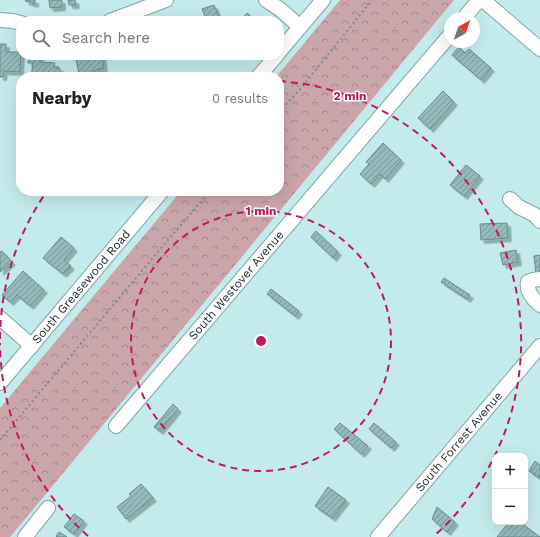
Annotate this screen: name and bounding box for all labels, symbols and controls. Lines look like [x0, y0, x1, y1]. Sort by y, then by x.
north arrow [444, 12, 480, 48]
search box [16, 16, 284, 60]
icon: search [30, 27, 52, 49]
text: Search here [62, 29, 150, 47]
text: Nearby [32, 88, 91, 108]
text: 2 min [334, 89, 366, 103]
text: 0 results [212, 91, 268, 106]
text: 1 min [246, 204, 276, 218]
street label: South Greasewood Road [29, 227, 133, 346]
street label: South Westover Avenue [186, 228, 287, 343]
centre of rings [254, 334, 268, 348]
street label: South Forrest Avenue [413, 389, 505, 495]
map controls [492, 453, 528, 525]
button: + [492, 453, 528, 489]
button: − [492, 489, 528, 525]

